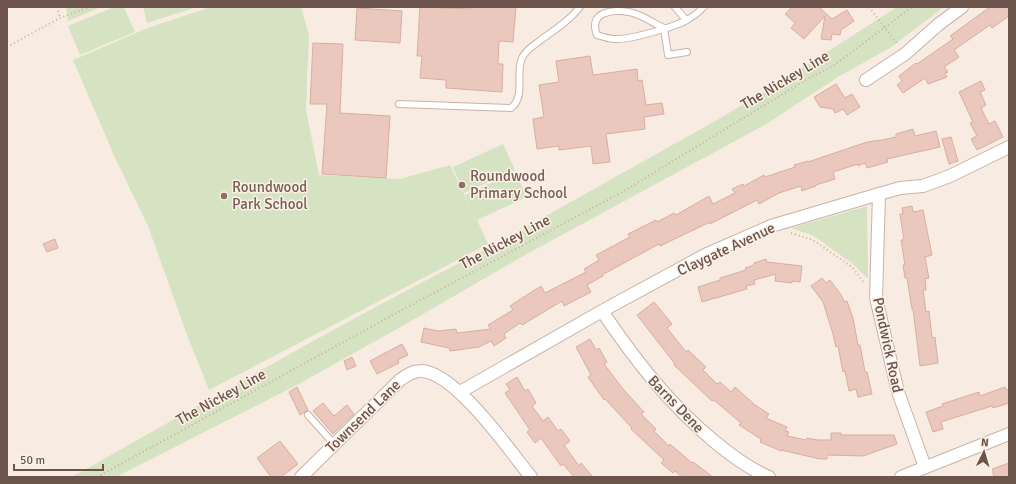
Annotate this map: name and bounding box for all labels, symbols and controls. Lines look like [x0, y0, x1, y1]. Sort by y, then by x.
street label: The Nickey Line [738, 47, 832, 113]
place label: Roundwood Primary School [470, 167, 567, 202]
place label: Roundwood Park School [232, 178, 308, 213]
marker: Roundwood Primary School [457, 180, 467, 190]
marker: Roundwood Park School [219, 191, 229, 201]
street label: The Nickey Line [457, 211, 553, 273]
street label: Claygate Avenue [674, 218, 778, 280]
street label: Pondwick Road [869, 296, 907, 394]
street label: The Nickey Line [173, 365, 269, 429]
street label: Barns Dene [644, 371, 708, 437]
street label: Townsend Lane [322, 376, 404, 456]
north arrow [964, 432, 1004, 472]
text: N [980, 436, 989, 449]
scale bar [14, 446, 103, 472]
text: 50 m [20, 453, 45, 468]

